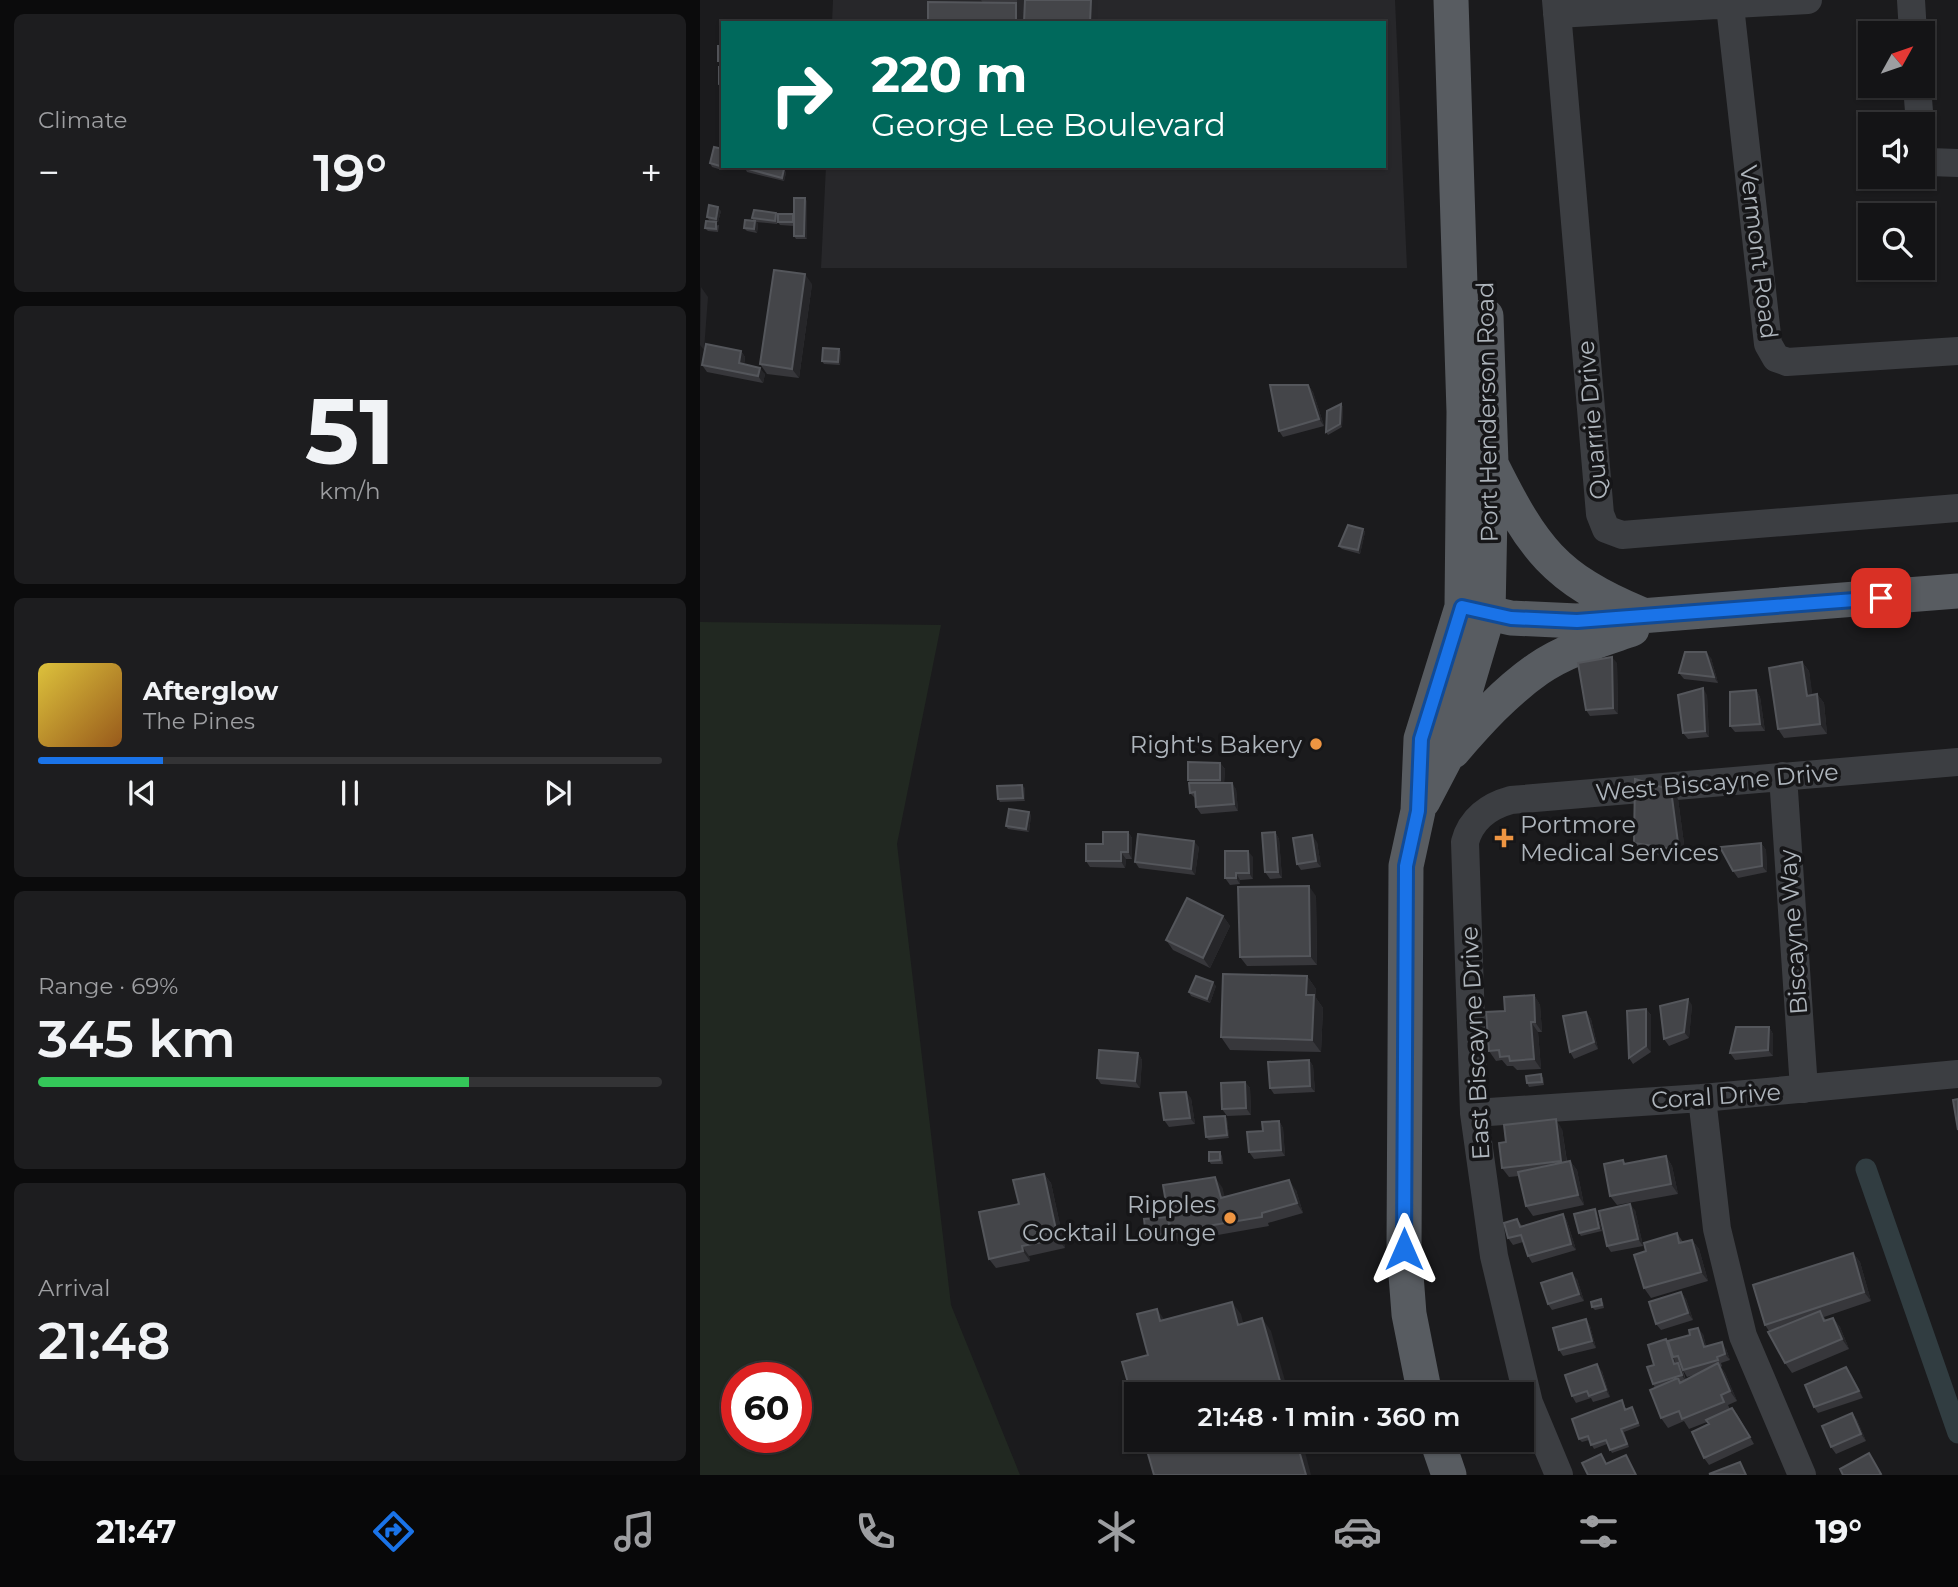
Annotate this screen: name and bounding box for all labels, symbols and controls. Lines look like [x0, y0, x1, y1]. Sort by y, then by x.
north arrow [1858, 21, 1936, 98]
map controls [1858, 21, 1935, 280]
text: 220 m [871, 45, 1027, 104]
icon: right [756, 49, 847, 140]
text: George Lee Boulevard [871, 105, 1226, 144]
text: Climate [38, 106, 127, 134]
button: sound [1858, 112, 1935, 189]
text: 19° [313, 141, 387, 204]
text: − [38, 149, 60, 196]
text: + [640, 149, 662, 196]
street label: Vermont Road [1734, 163, 1784, 341]
button: search [1858, 203, 1935, 280]
street label: Port Henderson Road [1470, 281, 1504, 543]
street label: Quarrie Drive [1571, 339, 1613, 501]
text: 51 [305, 376, 395, 487]
text: km/h [319, 477, 381, 505]
pin [1851, 568, 1911, 628]
icon: arrive [1862, 579, 1900, 617]
text: Afterglow [143, 675, 278, 707]
text: The Pines [143, 707, 255, 735]
place label: Right's Bakery [1130, 730, 1302, 759]
marker: Right's Bakery [1308, 736, 1324, 752]
street label: West Biscayne Drive [1594, 757, 1840, 807]
icon: previous [123, 774, 161, 812]
icon: pause [331, 774, 369, 812]
icon: next [539, 774, 577, 812]
place label: Portmore Medical Services [1520, 810, 1719, 867]
marker: Portmore Medical Services [1494, 828, 1514, 848]
street label: Biscayne Way [1773, 848, 1813, 1016]
street label: East Biscayne Drive [1454, 925, 1496, 1161]
text: Range · 69% [38, 972, 178, 1000]
text: 345 km [38, 1007, 236, 1070]
street label: Coral Drive [1650, 1077, 1782, 1115]
place label: Ripples Cocktail Lounge [1022, 1190, 1216, 1247]
marker: Ripples Cocktail Lounge [1222, 1210, 1238, 1226]
position arrow [1367, 1212, 1441, 1286]
text: Arrival [38, 1274, 111, 1302]
text: 21:48 [38, 1309, 171, 1372]
speed limit sign: 60 [721, 1362, 812, 1453]
text: 21:48 · 1 min · 360 m [1198, 1401, 1461, 1433]
icon: directions [369, 1507, 418, 1556]
icon: music [610, 1507, 659, 1556]
icon: phone [851, 1507, 900, 1556]
icon: climate [1092, 1507, 1141, 1556]
icon: car [1333, 1507, 1382, 1556]
icon: filters [1574, 1507, 1623, 1556]
text: 21:47 [96, 1512, 176, 1551]
text: 19° [1816, 1512, 1862, 1551]

